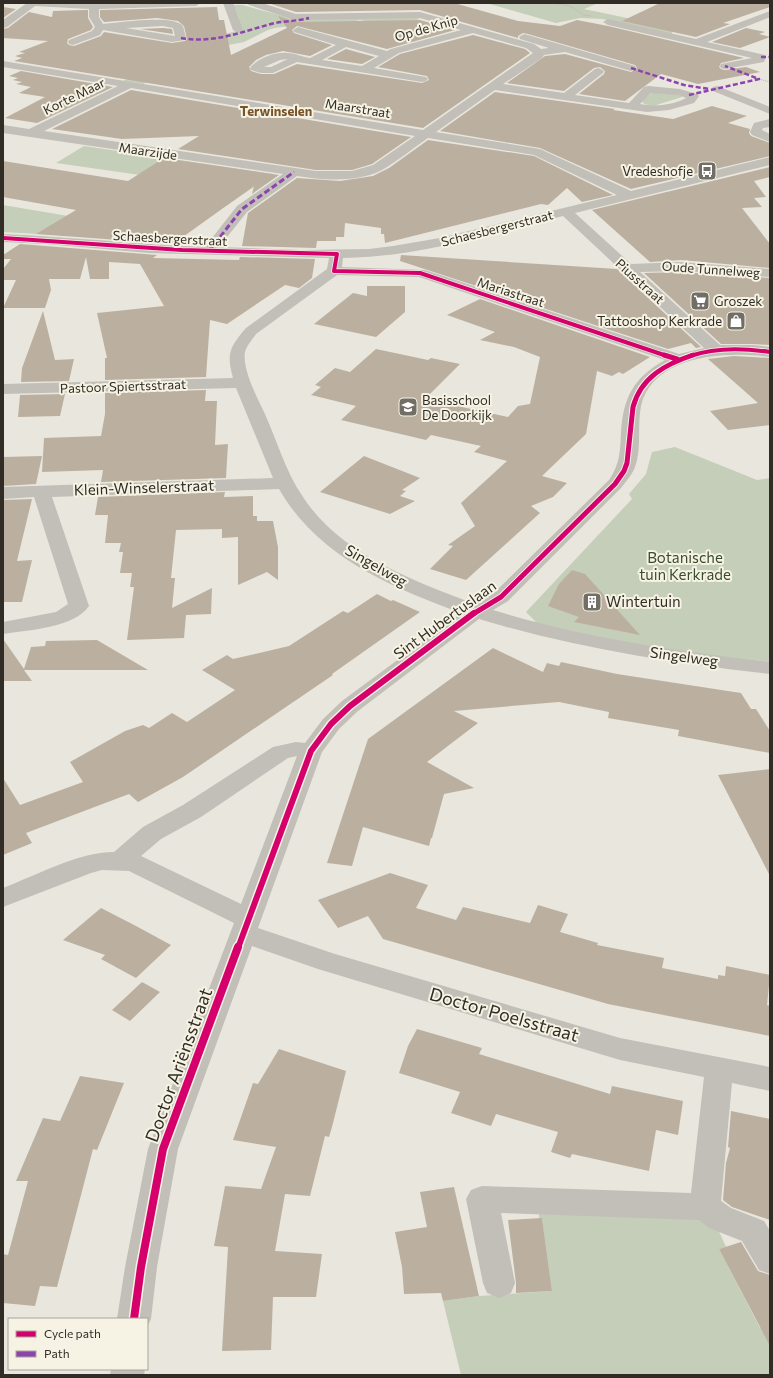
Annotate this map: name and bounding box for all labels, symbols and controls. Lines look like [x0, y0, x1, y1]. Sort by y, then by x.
street label: Op de Knip [393, 11, 460, 45]
street label: Korte Maar [40, 74, 108, 118]
street label: Maarstraat [324, 95, 392, 121]
district label: Terwinselen [240, 103, 312, 119]
street label: Maarzijde [118, 139, 178, 163]
bus stop icon: Vredeshofje [696, 160, 718, 182]
place label: Vredeshofje [622, 163, 693, 179]
street label: Schaesbergerstraat [439, 206, 555, 250]
street label: Schaesbergerstraat [112, 227, 228, 249]
street label: Piusstraat [612, 255, 668, 307]
street label: Oude Tunnelweg [661, 258, 761, 280]
street label: Mariastraat [475, 274, 547, 310]
supermarket icon: Groszek [689, 290, 711, 312]
place label: Groszek [714, 293, 762, 309]
shop icon: Tattooshop Kerkrade [725, 310, 747, 332]
place label: Tattooshop Kerkrade [597, 313, 722, 329]
street label: Pastoor Spiertsstraat [60, 376, 186, 396]
place label: Basisschool De Doorkijk [422, 392, 492, 423]
school or university icon: Basisschool De Doorkijk [397, 396, 419, 418]
street label: Klein-Winselerstraat [74, 476, 214, 498]
street label: Singelweg [342, 540, 411, 590]
park label: Botanische tuin Kerkrade [639, 548, 731, 583]
street label: Sint Hubertuslaan [390, 576, 499, 662]
building icon: Wintertuin [581, 591, 603, 613]
place label: Wintertuin [606, 592, 681, 610]
street label: Singelweg [649, 642, 719, 670]
street label: Doctor Poelsstraat [427, 982, 581, 1046]
street label: Doctor Ariënsstraat [140, 985, 216, 1145]
legend [8, 1318, 148, 1370]
text: Cycle path [44, 1326, 101, 1340]
text: Path [44, 1346, 70, 1360]

